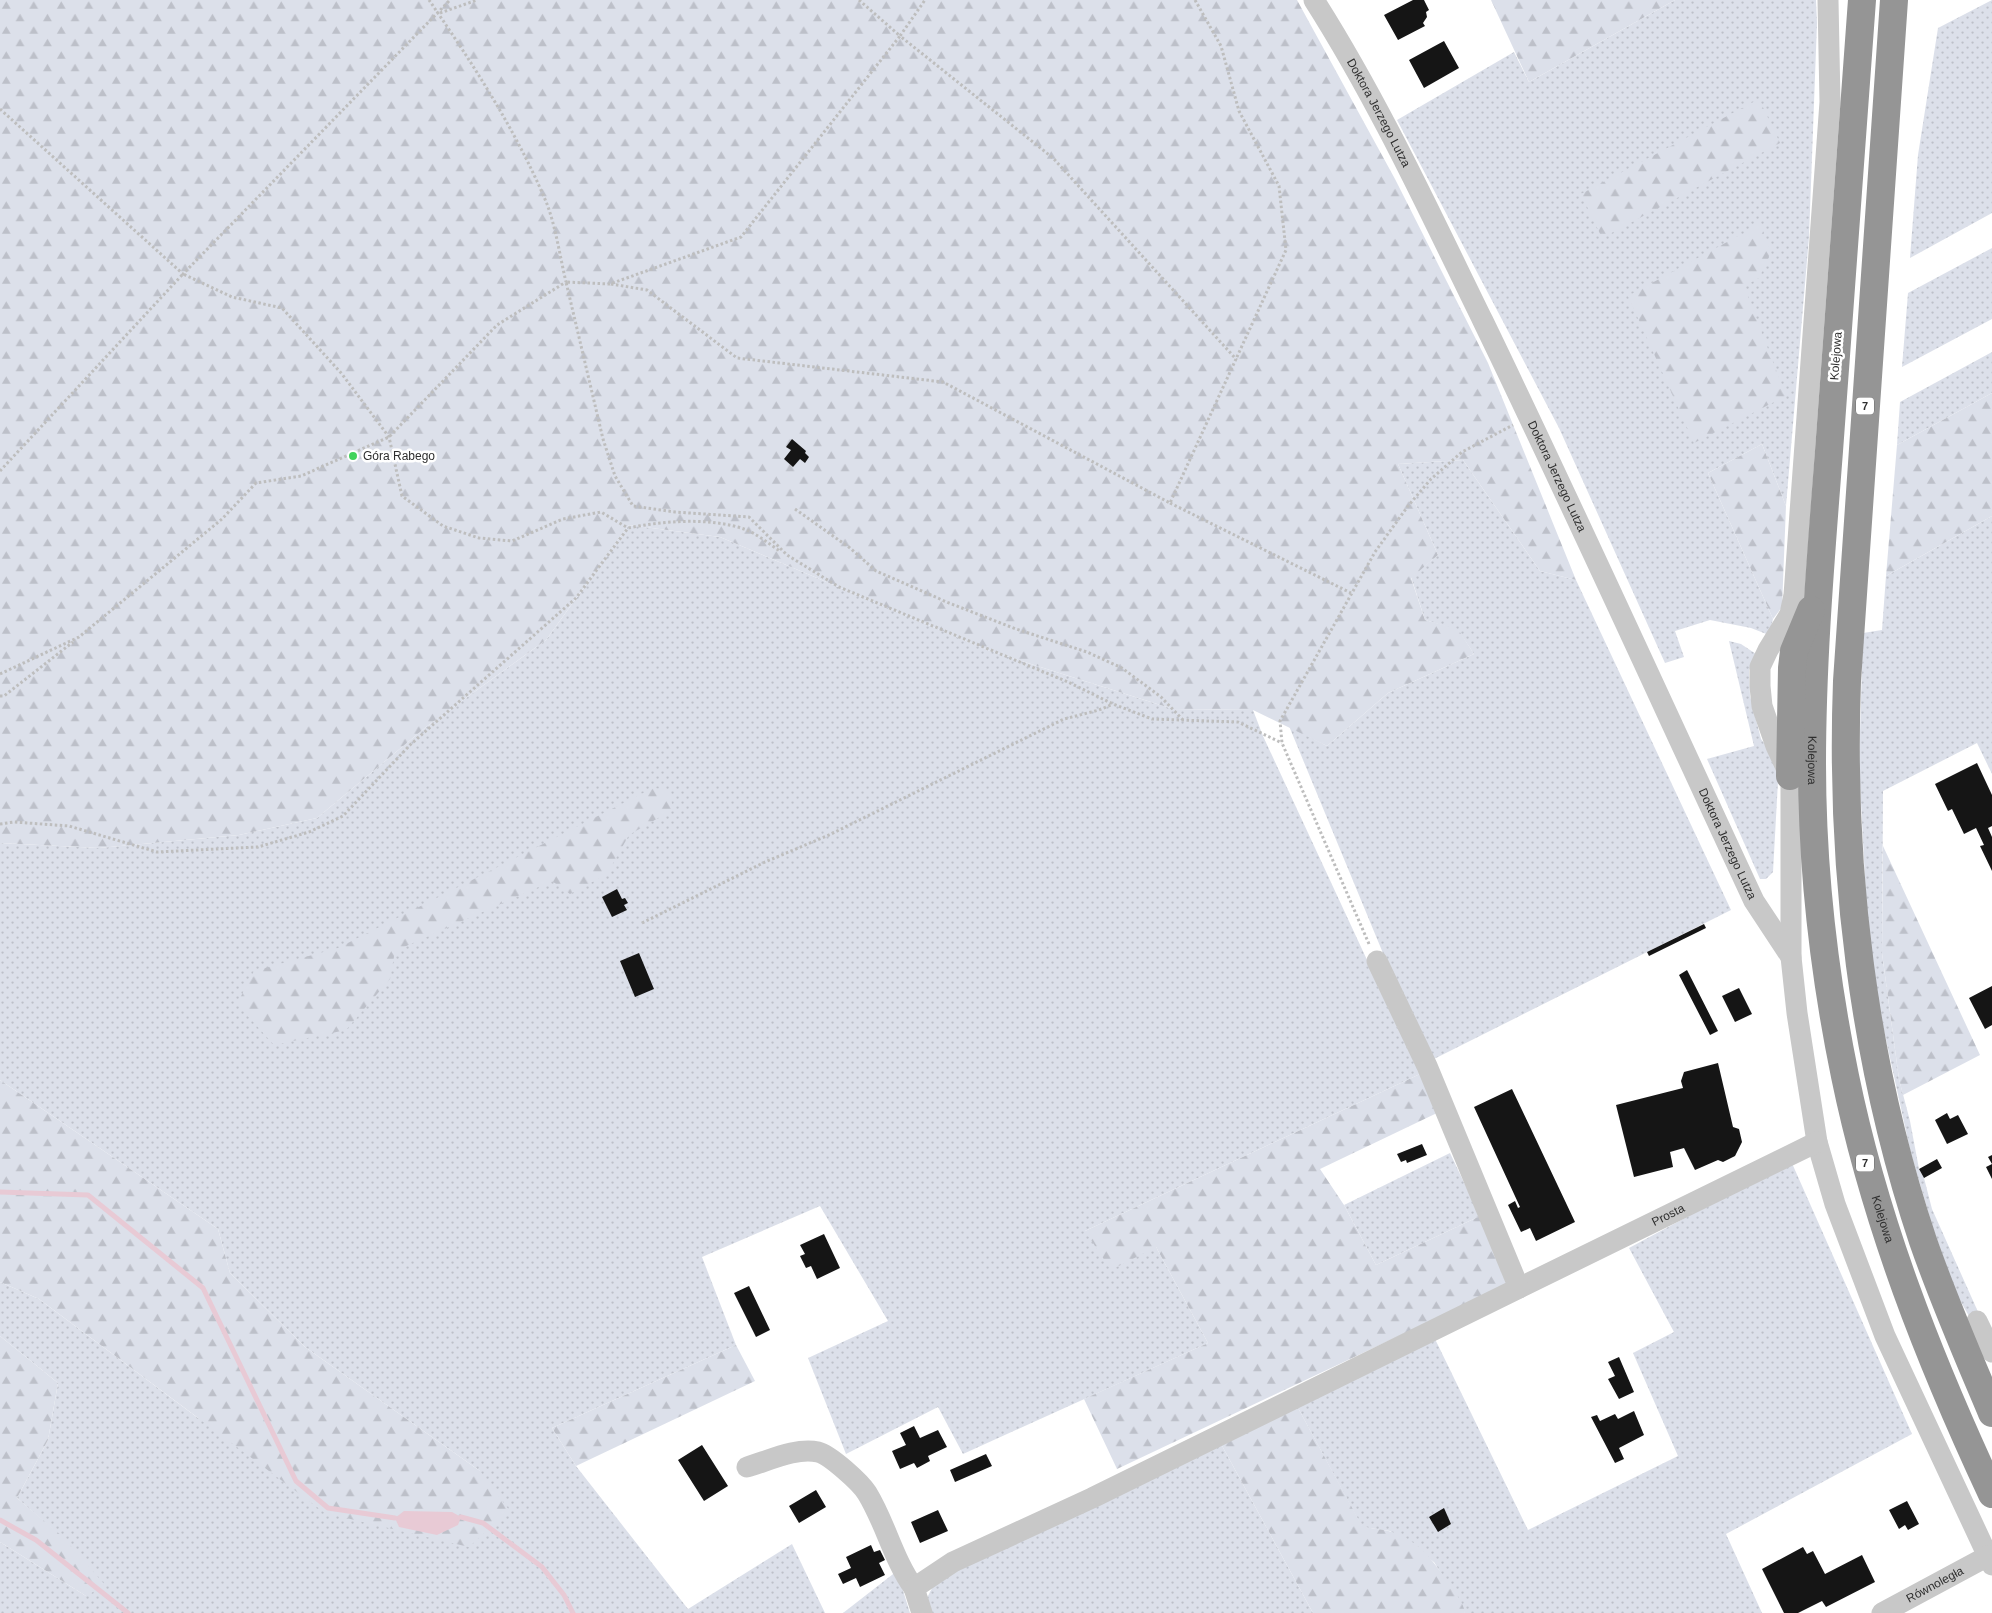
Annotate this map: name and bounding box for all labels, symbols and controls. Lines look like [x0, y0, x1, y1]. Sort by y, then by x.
street label: Doktora Jerzego Lutza [1344, 56, 1413, 170]
street label: Kolejowa [1827, 331, 1845, 381]
road number: 7 [1856, 398, 1874, 414]
street label: Doktora Jerzego Lutza [1525, 419, 1589, 534]
place label: Góra Rabego [363, 449, 435, 463]
marker: Góra Rabego [347, 450, 359, 462]
street label: Kolejowa [1805, 736, 1819, 785]
street label: Doktora Jerzego Lutza [1696, 786, 1759, 902]
road number: 7 [1856, 1154, 1874, 1172]
street label: Kolejowa [1869, 1194, 1897, 1245]
street label: Prosta [1649, 1201, 1687, 1229]
street label: Równoległa [1904, 1563, 1966, 1606]

